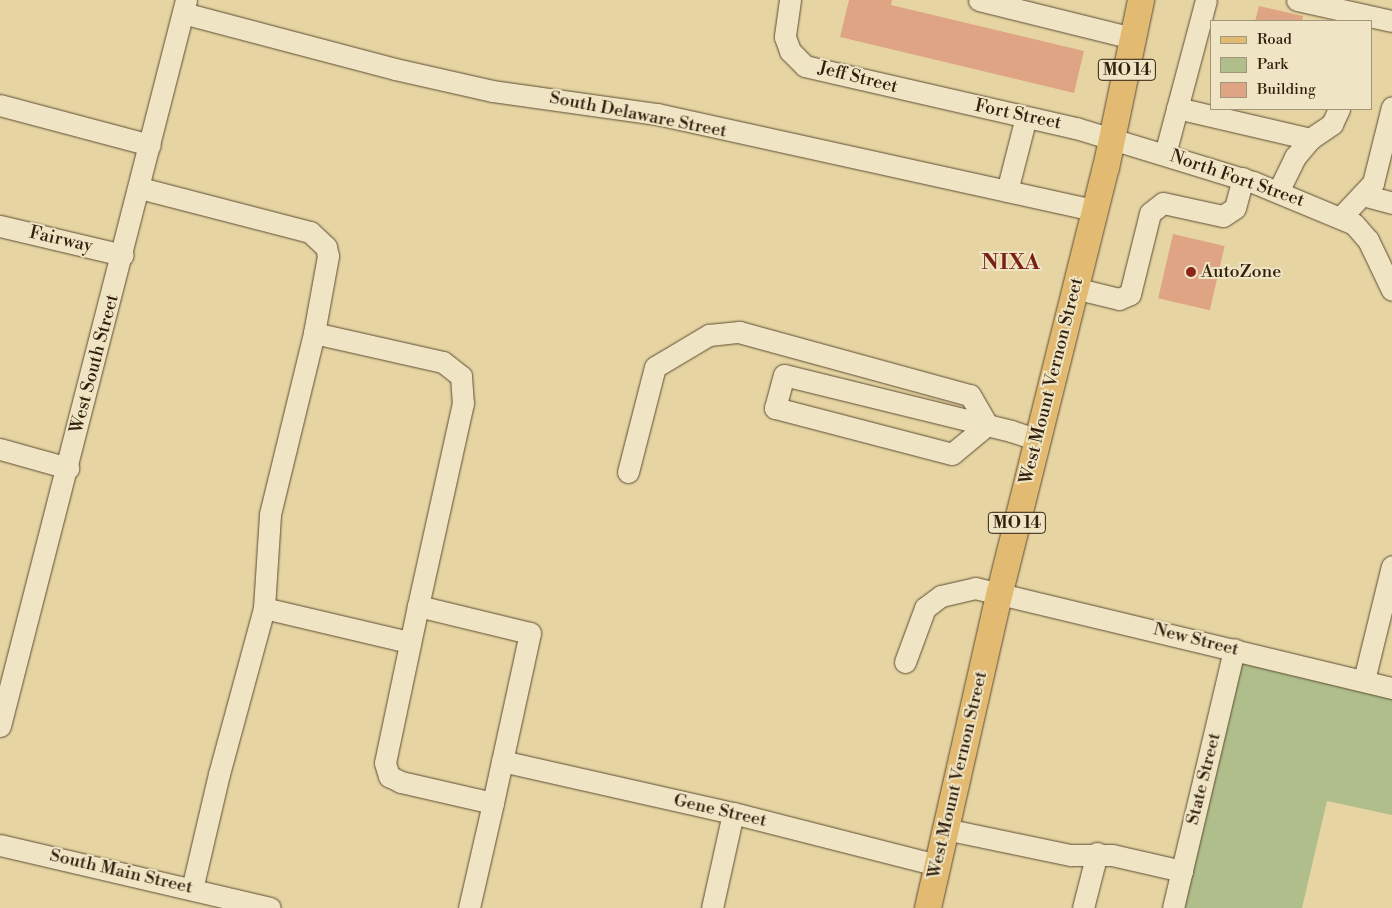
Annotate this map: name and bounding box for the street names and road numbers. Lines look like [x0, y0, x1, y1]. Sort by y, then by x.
road number: MO 14 [1097, 56, 1157, 84]
street label: Jeff Street [816, 58, 900, 98]
street label: South Delaware Street [548, 87, 728, 143]
street label: Fort Street [973, 95, 1063, 135]
street label: North Fort Street [1167, 146, 1307, 212]
street label: Fairway [27, 222, 95, 258]
street label: West Mount Vernon Street [1016, 275, 1088, 487]
street label: West South Street [66, 292, 124, 436]
road number: MO 14 [987, 509, 1047, 536]
street label: New Street [1151, 619, 1241, 661]
street label: West Mount Vernon Street [924, 669, 992, 881]
street label: State Street [1182, 731, 1226, 827]
street label: Gene Street [671, 790, 769, 832]
street label: South Main Street [47, 845, 195, 899]

